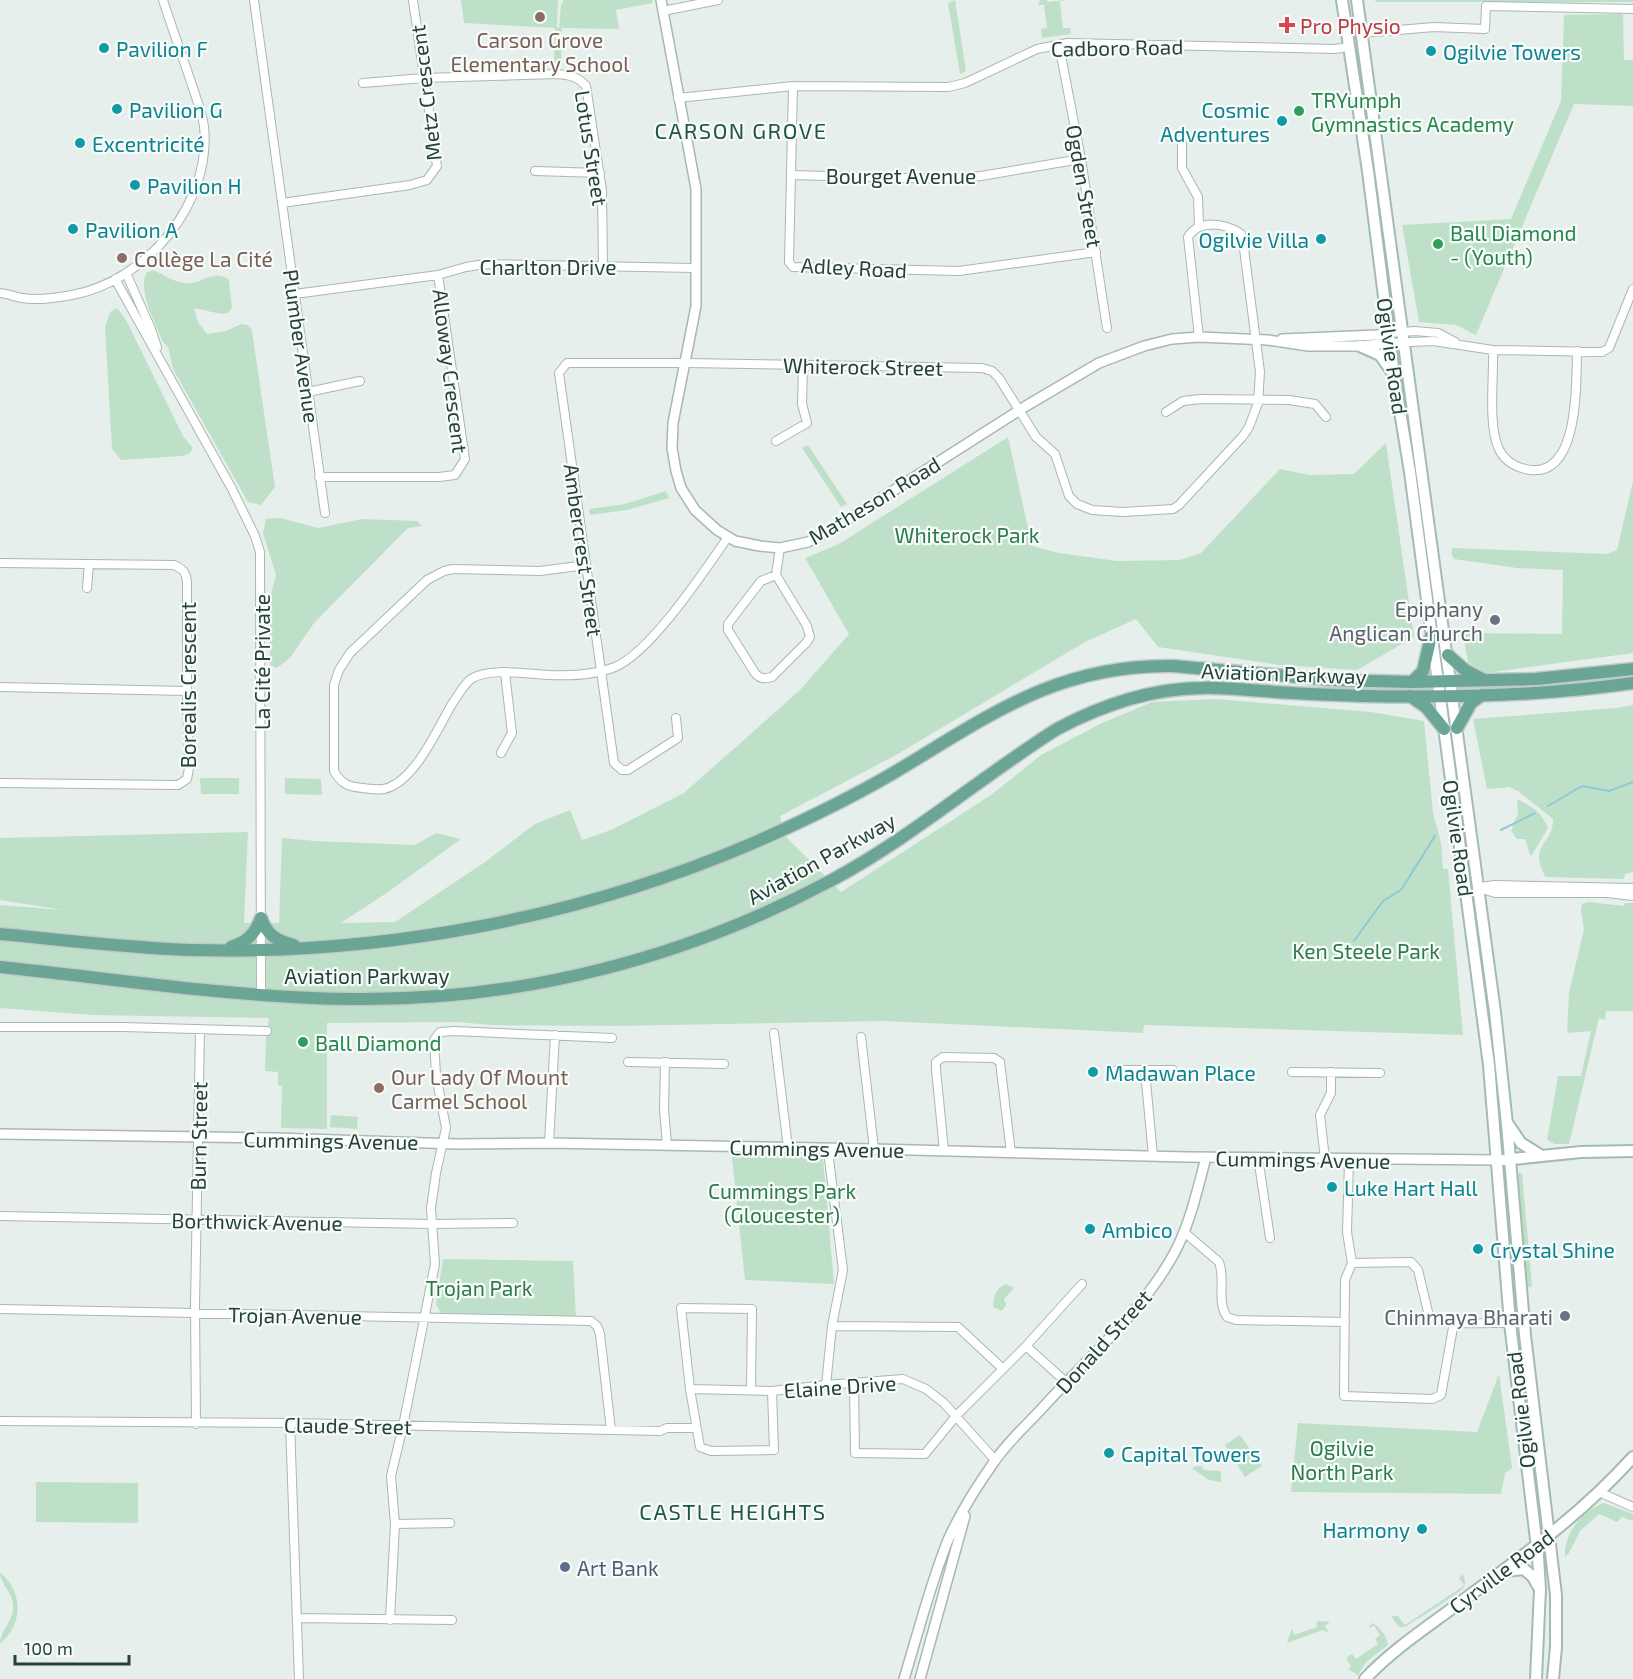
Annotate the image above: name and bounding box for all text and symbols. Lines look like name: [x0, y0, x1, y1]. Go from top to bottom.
marker: Carson Grove Elementary School: [533, 10, 547, 24]
place label: Pro Physio: [1300, 13, 1401, 38]
marker: Pro Physio: [1278, 16, 1296, 34]
street label: Metz Crescent: [404, 24, 446, 162]
place label: Carson Grove Elementary School: [451, 27, 630, 76]
street label: Cadboro Road: [1051, 33, 1183, 61]
place label: Pavilion F: [116, 36, 208, 61]
place label: Ogilvie Towers: [1443, 39, 1581, 64]
marker: Pavilion F: [97, 41, 111, 55]
marker: Ogilvie Towers: [1424, 44, 1438, 58]
place label: TRYumph Gymnastics Academy: [1311, 87, 1514, 136]
street label: Lotus Street: [571, 89, 613, 207]
place label: Pavilion G: [129, 97, 223, 122]
place label: Cosmic Adventures: [1160, 97, 1270, 146]
marker: Pavilion G: [110, 102, 124, 116]
marker: TRYumph Gymnastics Academy: [1292, 104, 1306, 118]
marker: Cosmic Adventures: [1275, 114, 1289, 128]
district label: CARSON GROVE: [655, 117, 827, 143]
street label: Ogden Street: [1062, 123, 1108, 249]
place label: Excentricité: [92, 131, 205, 156]
marker: Excentricité: [73, 136, 87, 150]
street label: Bourget Avenue: [826, 163, 976, 188]
place label: Pavilion H: [147, 173, 241, 198]
marker: Pavilion H: [128, 178, 142, 192]
place label: Pavilion A: [85, 217, 178, 242]
place label: Ball Diamond - (Youth): [1450, 220, 1576, 269]
marker: Pavilion A: [66, 222, 80, 236]
place label: Ogilvie Villa: [1198, 227, 1309, 252]
marker: Ogilvie Villa: [1314, 232, 1328, 246]
marker: Ball Diamond - (Youth): [1431, 237, 1445, 251]
place label: Collège La Cité: [134, 246, 273, 271]
marker: Collège La Cité: [115, 251, 129, 265]
street label: Adley Road: [800, 252, 908, 282]
street label: Charlton Drive: [480, 254, 616, 279]
street label: Plumber Avenue: [279, 268, 325, 424]
street label: Alloway Crescent: [429, 288, 473, 454]
street label: Ogilvie Road: [1372, 296, 1414, 416]
street label: Whiterock Street: [783, 352, 943, 380]
street label: Matheson Road: [804, 451, 944, 549]
street label: Ambercrest Street: [559, 462, 609, 638]
park label: Whiterock Park: [894, 522, 1040, 547]
street label: La Cité Private: [249, 594, 274, 730]
place label: Epiphany Anglican Church: [1329, 596, 1483, 645]
street label: Borealis Crescent: [175, 602, 200, 768]
marker: Epiphany Anglican Church: [1488, 613, 1502, 627]
street label: Aviation Parkway: [1201, 658, 1367, 688]
street label: Ogilvie Road: [1438, 778, 1480, 898]
street label: Aviation Parkway: [743, 807, 899, 909]
park label: Ken Steele Park: [1292, 938, 1440, 963]
street label: Aviation Parkway: [284, 963, 450, 988]
place label: Ball Diamond: [315, 1030, 441, 1055]
marker: Ball Diamond: [296, 1035, 310, 1049]
place label: Madawan Place: [1105, 1060, 1256, 1085]
place label: Our Lady Of Mount Carmel School: [391, 1064, 568, 1113]
marker: Madawan Place: [1086, 1065, 1100, 1079]
street label: Burn Street: [185, 1081, 211, 1191]
marker: Our Lady Of Mount Carmel School: [372, 1081, 386, 1095]
street label: Cummings Avenue: [243, 1126, 419, 1154]
street label: Cummings Avenue: [729, 1134, 905, 1162]
street label: Cummings Avenue: [1215, 1145, 1391, 1173]
place label: Luke Hart Hall: [1344, 1175, 1479, 1200]
park label: Cummings Park (Gloucester): [708, 1178, 856, 1227]
marker: Luke Hart Hall: [1325, 1180, 1339, 1194]
street label: Borthwick Avenue: [171, 1207, 343, 1235]
place label: Ambico: [1102, 1217, 1173, 1242]
marker: Ambico: [1083, 1222, 1097, 1236]
place label: Crystal Shine: [1490, 1237, 1615, 1262]
marker: Crystal Shine: [1471, 1242, 1485, 1256]
park label: Trojan Park: [426, 1275, 533, 1301]
street label: Donald Street: [1050, 1284, 1156, 1398]
street label: Trojan Avenue: [228, 1301, 362, 1330]
place label: Chinmaya Bharati: [1384, 1304, 1553, 1329]
marker: Chinmaya Bharati: [1558, 1309, 1572, 1323]
street label: Ogilvie Road: [1500, 1350, 1540, 1470]
street label: Elaine Drive: [783, 1370, 897, 1402]
street label: Claude Street: [284, 1411, 412, 1439]
park label: Ogilvie North Park: [1291, 1435, 1394, 1484]
place label: Capital Towers: [1121, 1441, 1261, 1466]
marker: Capital Towers: [1102, 1446, 1116, 1460]
district label: CASTLE HEIGHTS: [639, 1498, 827, 1524]
place label: Harmony: [1322, 1517, 1410, 1542]
marker: Harmony: [1415, 1522, 1429, 1536]
street label: Cyrville Road: [1444, 1524, 1558, 1618]
place label: Art Bank: [577, 1555, 659, 1580]
marker: Art Bank: [558, 1560, 572, 1574]
scale bar: [15, 1628, 129, 1666]
text: 100 m: [24, 1637, 73, 1659]

